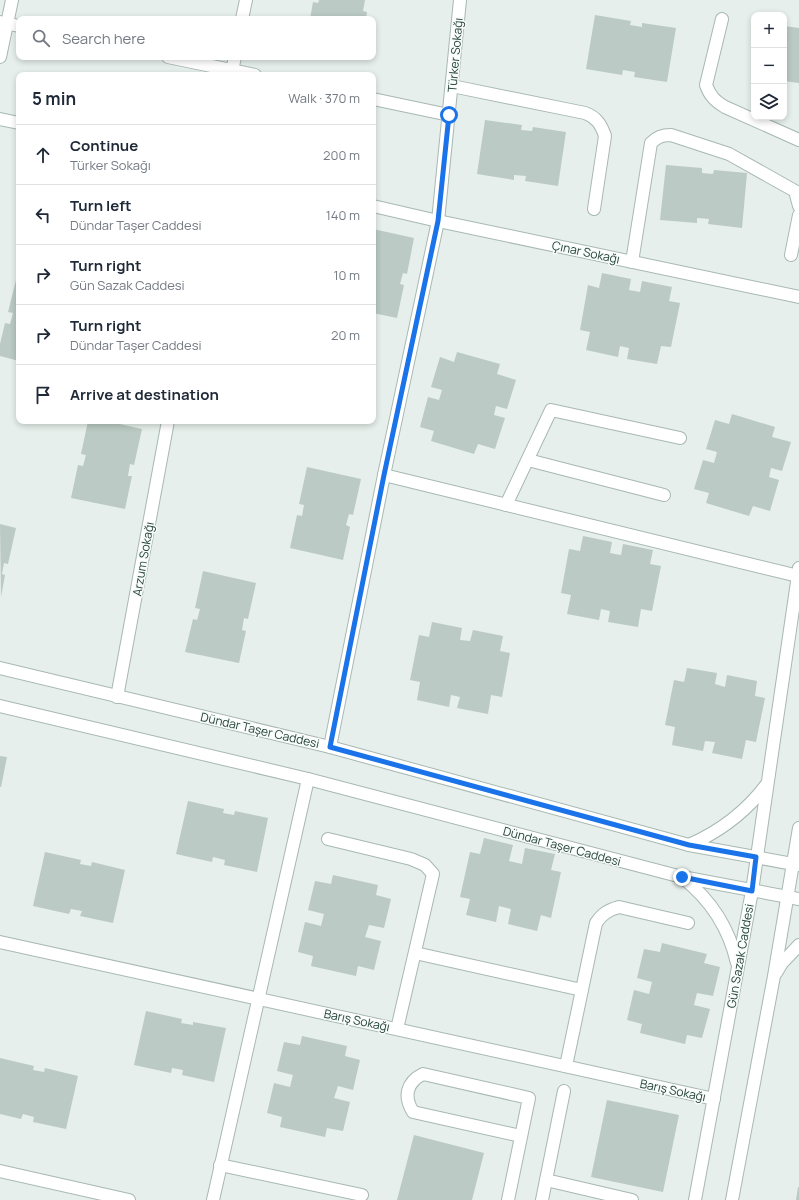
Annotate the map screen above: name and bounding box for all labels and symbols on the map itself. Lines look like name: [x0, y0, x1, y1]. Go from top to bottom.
street label: Türker Sokağı: [443, 17, 467, 93]
route start: [440, 106, 458, 124]
street label: Çınar Sokağı: [551, 237, 621, 267]
street label: Arzum Sokağı: [128, 521, 158, 597]
street label: Dündar Taşer Caddesi: [199, 708, 321, 752]
street label: Dündar Taşer Caddesi: [501, 822, 623, 870]
route end: [673, 868, 691, 886]
street label: Gün Sazak Caddesi: [722, 902, 758, 1010]
street label: Barış Sokağı: [323, 1005, 391, 1035]
street label: Barış Sokağı: [639, 1075, 707, 1105]

